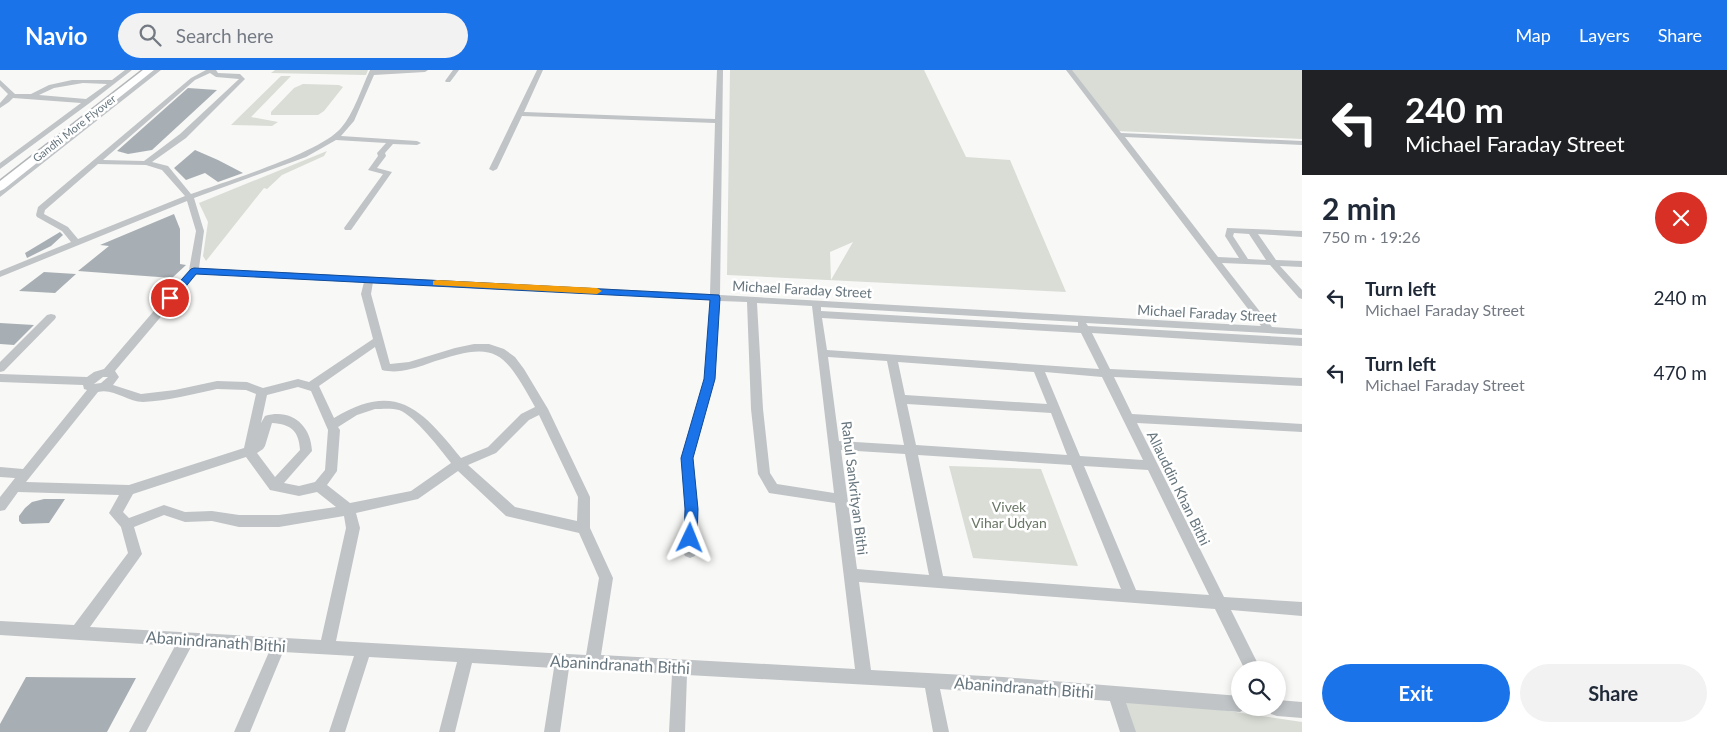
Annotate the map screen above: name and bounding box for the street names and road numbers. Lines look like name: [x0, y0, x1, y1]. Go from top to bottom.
street label: Gandhi More Flyover: [30, 92, 118, 164]
street label: Michael Faraday Street: [732, 277, 872, 301]
street label: Michael Faraday Street: [1137, 301, 1277, 325]
street label: Rahul Sankrityan Bithi: [838, 420, 872, 556]
street label: Allauddin Khan Bithi: [1144, 428, 1214, 548]
street label: Abanindranath Bithi: [145, 627, 287, 655]
street label: Abanindranath Bithi: [550, 651, 690, 677]
street label: Abanindranath Bithi: [953, 673, 1095, 701]

